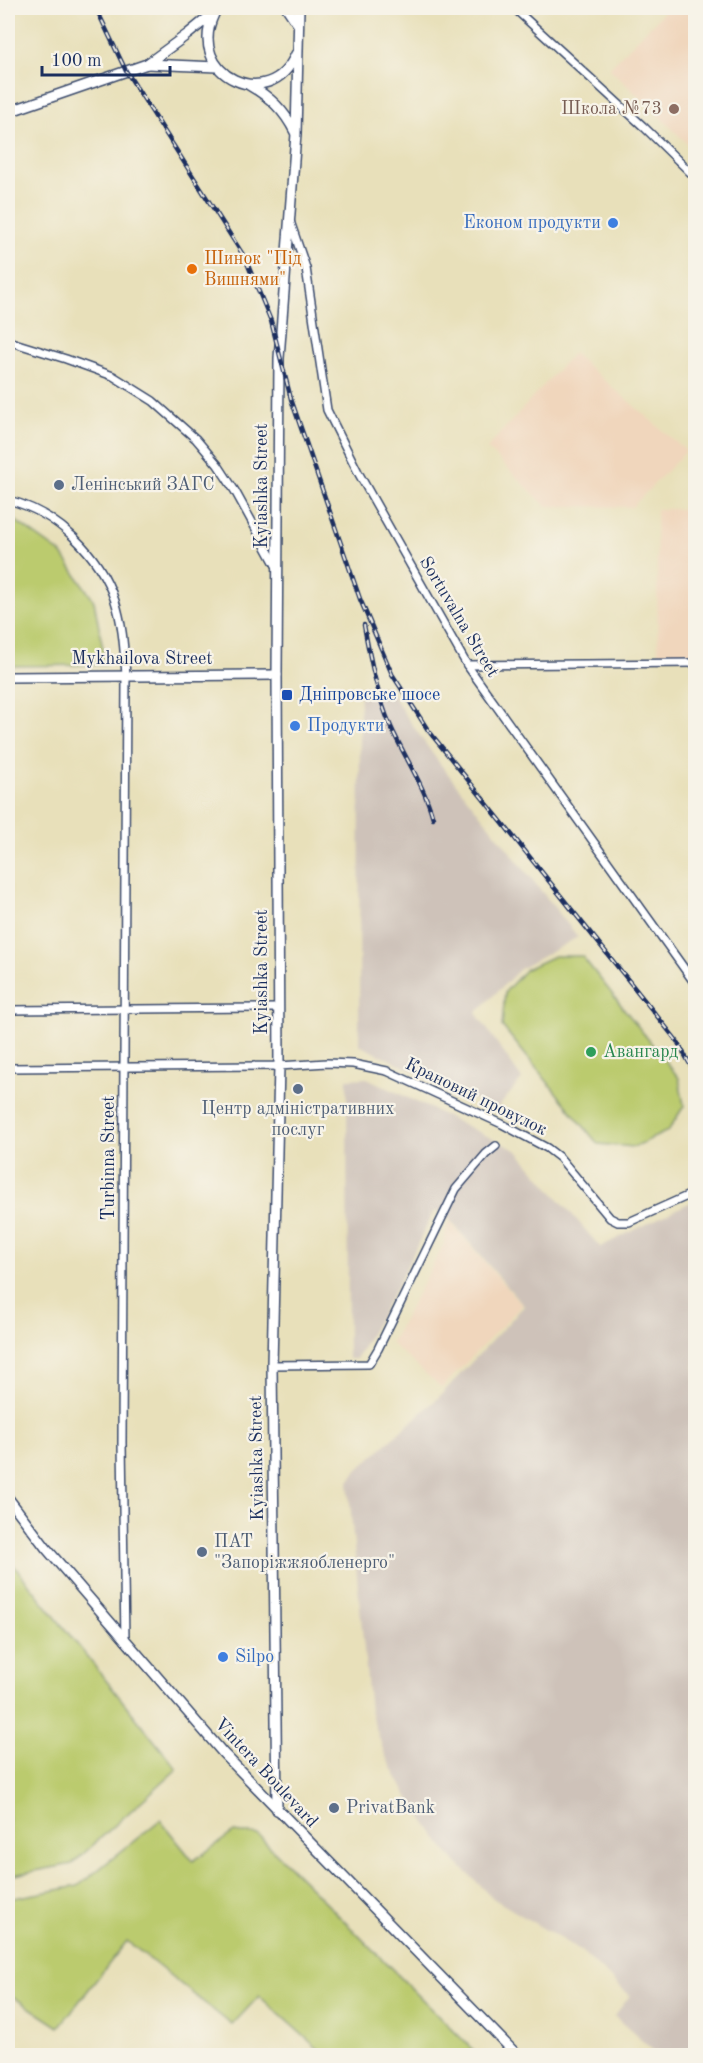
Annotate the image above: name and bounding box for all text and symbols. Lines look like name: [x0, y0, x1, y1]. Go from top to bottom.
scale bar: [42, 39, 170, 77]
text: 100 m: [51, 52, 102, 70]
place label: Школа №73: [561, 100, 662, 118]
marker: Школа №73: [667, 102, 681, 116]
place label: Економ продукти: [463, 214, 601, 232]
marker: Економ продукти: [606, 216, 620, 230]
place label: Шинок "Під Вишнями": [204, 250, 302, 289]
marker: Шинок "Під Вишнями": [185, 262, 199, 276]
street label: Kyiashka Street: [253, 423, 271, 549]
place label: Ленінський ЗАГС: [71, 476, 215, 494]
marker: Ленінський ЗАГС: [52, 478, 66, 492]
street label: Sortuvalna Street: [416, 553, 502, 681]
street label: Mykhailova Street: [71, 650, 213, 668]
place label: Дніпровське шосе: [299, 686, 440, 704]
marker: Дніпровське шосе: [280, 688, 294, 702]
place label: Продукти: [307, 717, 385, 735]
marker: Продукти: [288, 719, 302, 733]
street label: Kyiashka Street: [253, 909, 271, 1035]
place label: Авангард: [603, 1043, 678, 1061]
marker: Авангард: [584, 1045, 598, 1059]
street label: Крановий провулок: [402, 1055, 550, 1139]
marker: Центр адміністративних послуг: [291, 1082, 305, 1096]
street label: Turbinna Street: [100, 1096, 118, 1221]
place label: Центр адміністративних послуг: [201, 1100, 395, 1139]
street label: Kyiashka Street: [247, 1395, 267, 1521]
place label: ПАТ "Запоріжжяобленерго": [214, 1533, 395, 1572]
marker: ПАТ "Запоріжжяобленерго": [195, 1545, 209, 1559]
place label: Silpo: [235, 1648, 274, 1666]
marker: Silpo: [216, 1650, 230, 1664]
street label: Vintera Boulevard: [211, 1715, 321, 1831]
place label: PrivatBank: [346, 1799, 435, 1817]
marker: PrivatBank: [327, 1801, 341, 1815]

